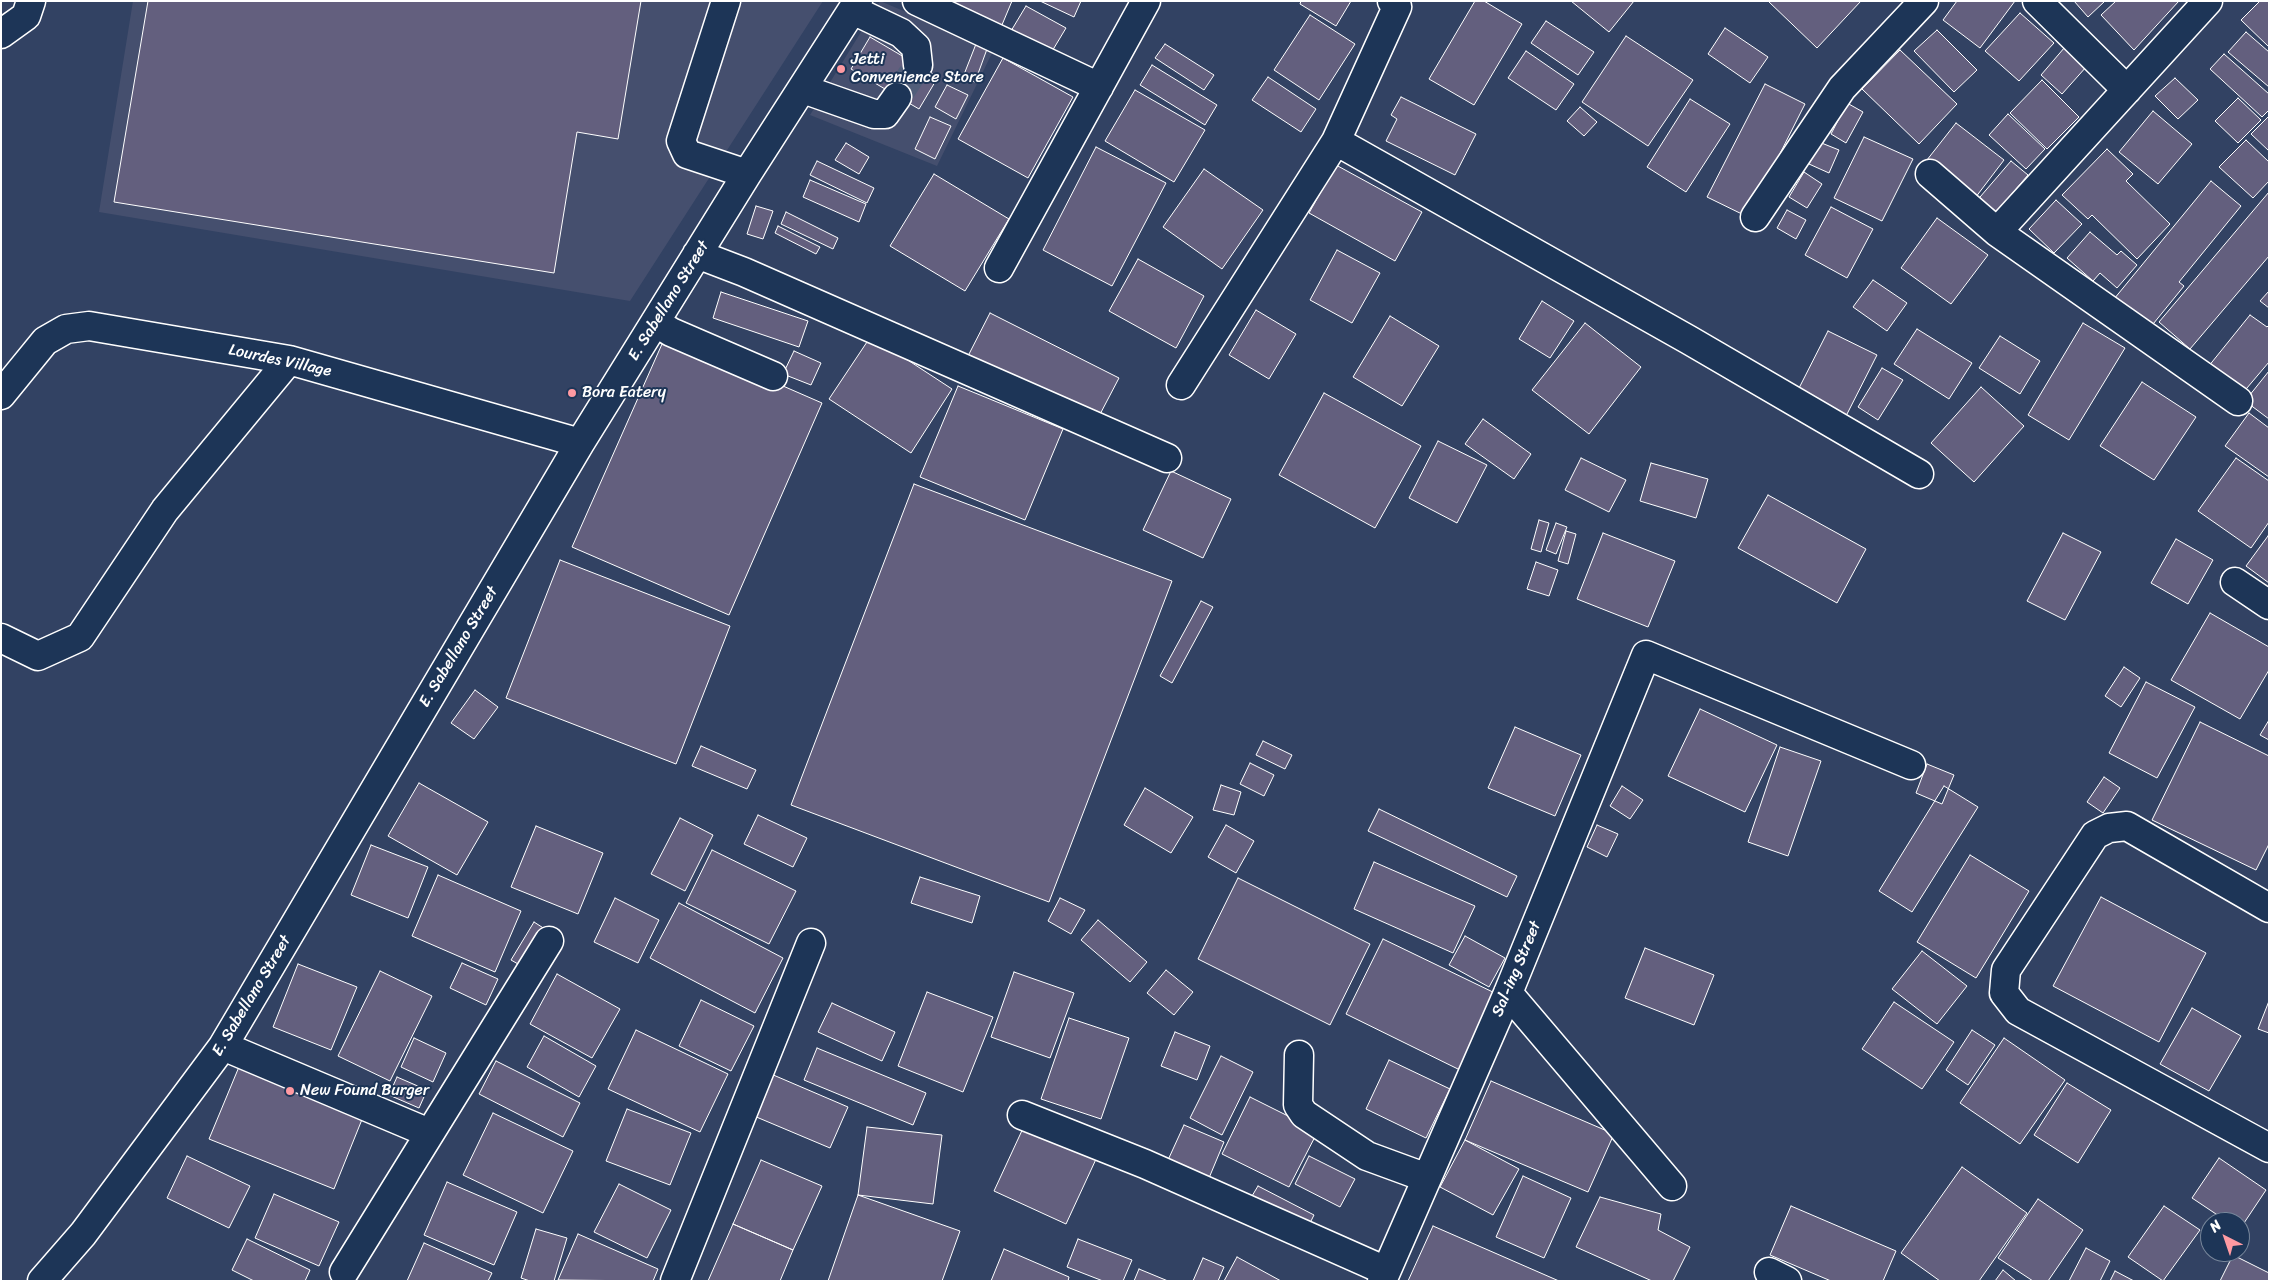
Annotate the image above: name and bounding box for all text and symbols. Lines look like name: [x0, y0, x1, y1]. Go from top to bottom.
place label: Jetti Convenience Store: [851, 50, 984, 88]
marker: Jetti Convenience Store: [835, 63, 847, 75]
street label: E. Sabellano Street: [624, 238, 714, 364]
street label: Lourdes Village: [227, 341, 333, 381]
place label: Bora Eatery: [582, 383, 666, 403]
marker: Bora Eatery: [566, 387, 578, 399]
street label: E. Sabellano Street: [415, 583, 503, 711]
street label: Sal-ing Street: [1488, 918, 1546, 1020]
street label: E. Sabellano Street: [208, 932, 296, 1060]
place label: New Found Burger: [300, 1081, 429, 1101]
marker: New Found Burger: [284, 1085, 296, 1097]
north arrow: [2200, 1212, 2250, 1262]
text: N: [2204, 1213, 2227, 1239]

